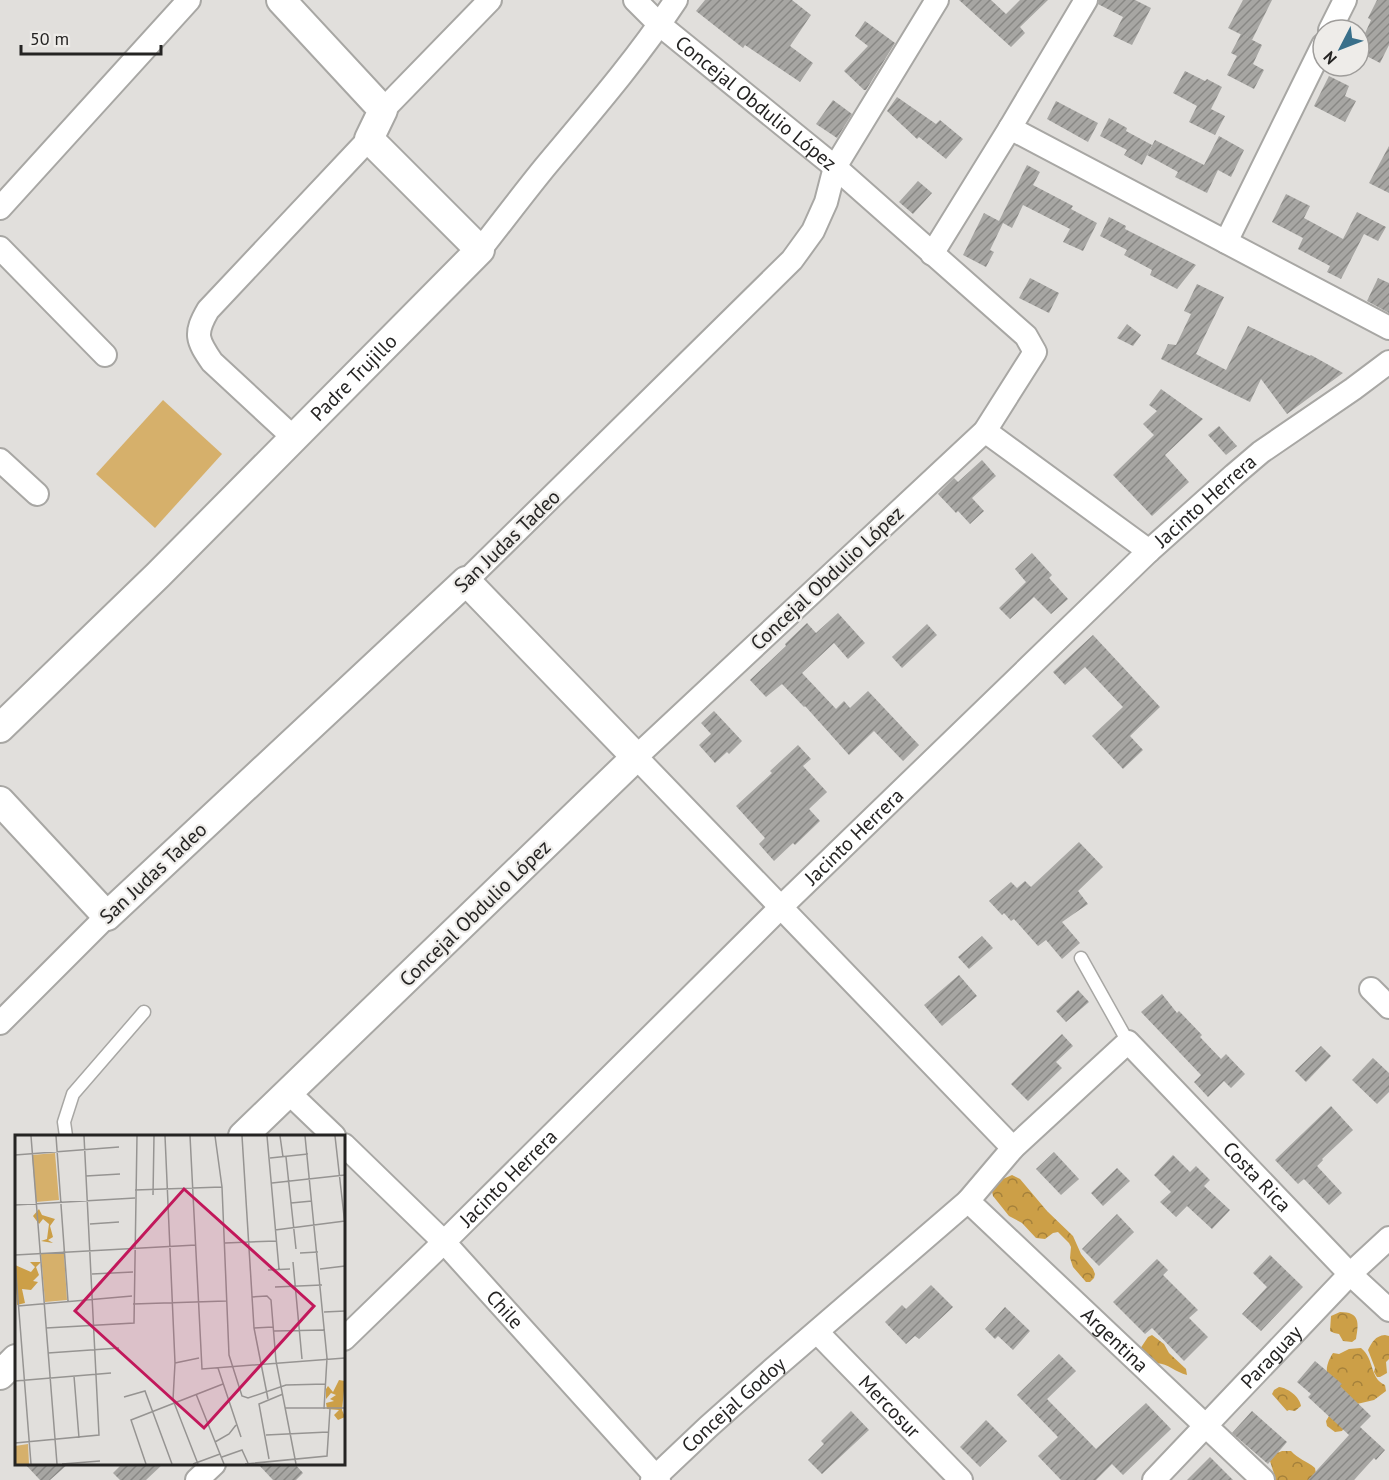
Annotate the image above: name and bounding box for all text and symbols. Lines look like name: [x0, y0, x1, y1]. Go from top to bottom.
scale bar: [21, 18, 160, 56]
north arrow: [1311, 18, 1371, 78]
text: 50 m: [30, 27, 69, 50]
street label: Concejal Obdulio López: [670, 30, 842, 176]
text: N: [1319, 47, 1341, 69]
street label: Padre Trujillo: [305, 328, 403, 427]
street label: Jacinto Herrera: [1148, 449, 1262, 554]
street label: San Judas Tadeo: [448, 484, 566, 598]
street label: Concejal Obdulio López: [745, 500, 909, 656]
street label: Jacinto Herrera: [798, 783, 909, 891]
street label: San Judas Tadeo: [94, 817, 212, 929]
street label: Concejal Obdulio López: [394, 834, 556, 992]
street label: Jacinto Herrera: [453, 1124, 563, 1233]
inset map: [15, 1135, 345, 1465]
street label: Costa Rica: [1217, 1136, 1297, 1218]
street label: Chile: [480, 1284, 529, 1334]
street label: Argentina: [1076, 1302, 1154, 1378]
street label: Paraguay: [1235, 1319, 1308, 1394]
street label: Concejal Godoy: [676, 1351, 791, 1458]
street label: Mercosur: [853, 1369, 926, 1444]

